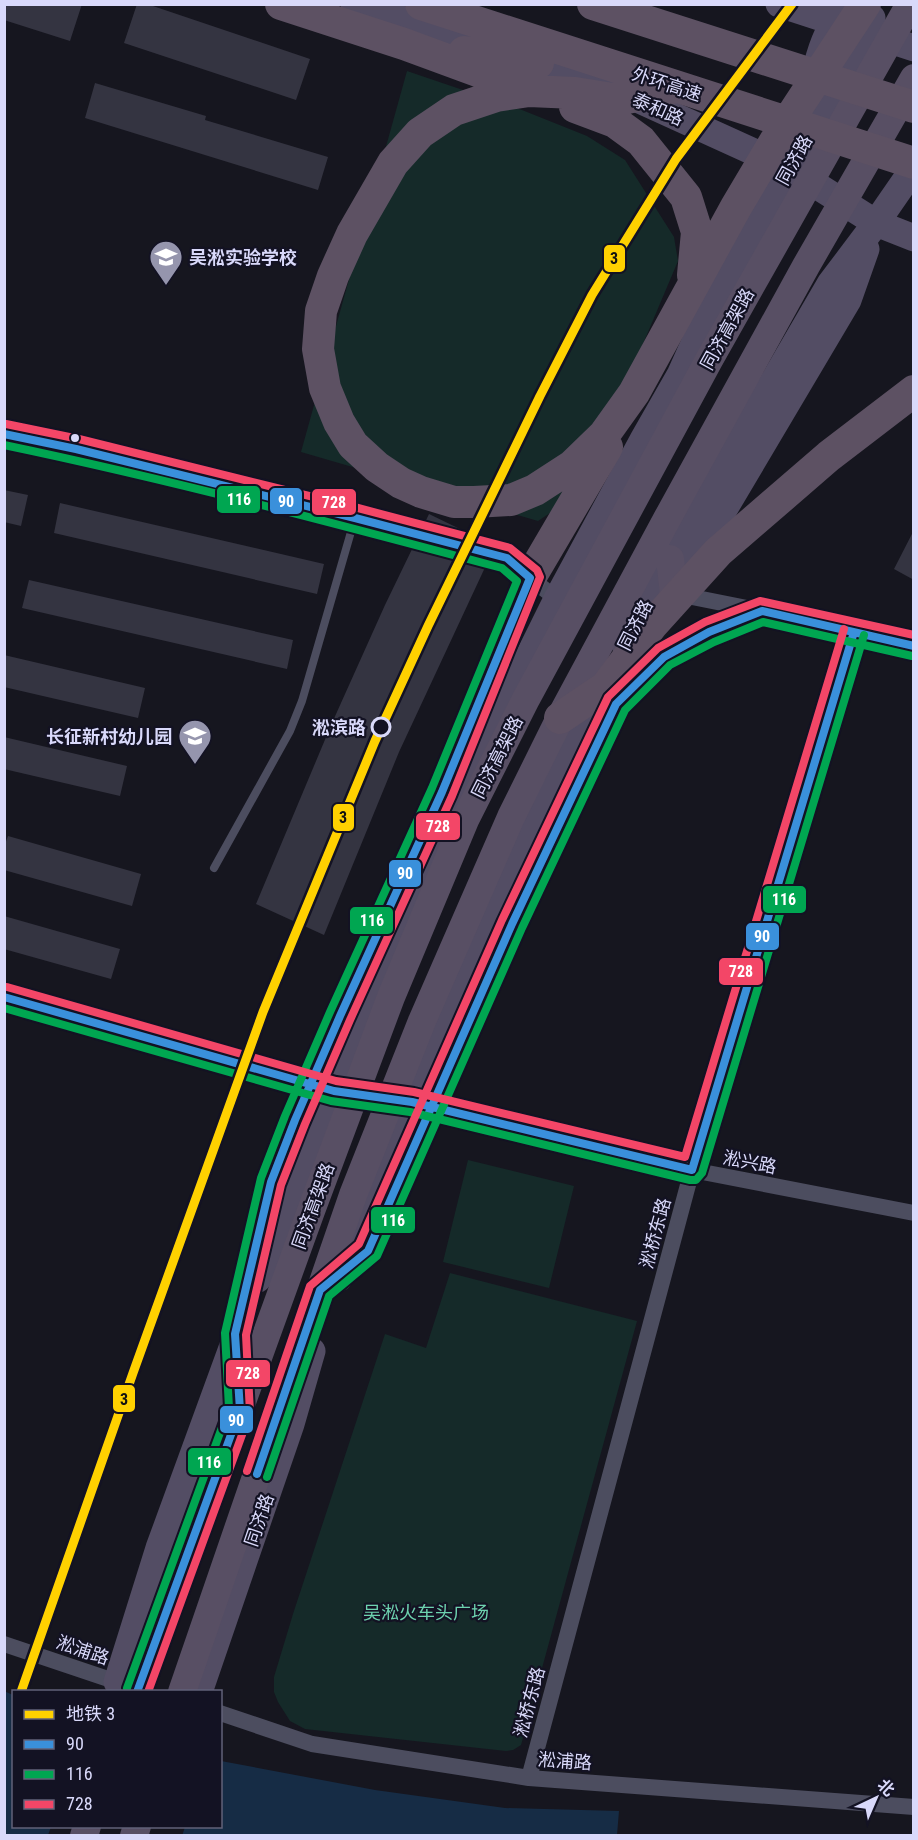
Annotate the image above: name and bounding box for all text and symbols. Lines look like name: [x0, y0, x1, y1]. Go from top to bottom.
street label: 外环高速: [630, 63, 704, 105]
street label: 泰和路: [629, 88, 687, 130]
street label: 同济路: [772, 131, 816, 189]
school or university icon: 吴淞实验学校: [148, 239, 184, 286]
line badge: 3: [603, 244, 626, 273]
place label: 吴淞实验学校: [189, 247, 297, 268]
text: 3: [610, 249, 618, 268]
street label: 同济高架路: [696, 285, 758, 373]
unlabelled marker: [69, 432, 81, 444]
line badge: 116: [216, 485, 261, 514]
line badge: 90: [269, 487, 303, 515]
line badge: 728: [311, 488, 357, 516]
text: 116: [227, 490, 251, 509]
text: 90: [278, 492, 294, 511]
text: 728: [322, 493, 346, 512]
street label: 同济路: [613, 596, 657, 654]
street label: 同济高架路: [467, 712, 527, 802]
place label: 淞滨路: [312, 717, 366, 738]
marker: 淞滨路: [371, 717, 391, 737]
school or university icon: 长征新村幼儿园: [177, 718, 213, 765]
place label: 长征新村幼儿园: [46, 726, 172, 747]
line badge: 3: [332, 803, 355, 832]
text: 3: [339, 808, 347, 827]
line badge: 728: [415, 812, 461, 841]
text: 728: [426, 817, 450, 836]
line badge: 90: [388, 859, 422, 888]
text: 90: [397, 864, 413, 883]
line badge: 116: [762, 885, 807, 914]
text: 116: [772, 890, 796, 909]
line badge: 116: [349, 906, 394, 935]
text: 116: [360, 911, 384, 930]
line badge: 90: [745, 922, 780, 951]
text: 90: [754, 927, 770, 946]
line badge: 728: [718, 957, 764, 986]
text: 728: [729, 962, 753, 981]
street label: 淞兴路: [721, 1147, 779, 1177]
street label: 同济高架路: [288, 1160, 338, 1252]
street label: 淞桥东路: [636, 1196, 674, 1270]
line badge: 116: [370, 1206, 416, 1234]
text: 116: [381, 1211, 405, 1230]
line badge: 728: [225, 1359, 271, 1388]
text: 728: [236, 1364, 260, 1383]
line badge: 3: [112, 1384, 136, 1413]
text: 3: [120, 1390, 128, 1409]
line badge: 90: [219, 1405, 254, 1434]
text: 90: [228, 1411, 244, 1430]
line badge: 116: [187, 1447, 232, 1476]
text: 116: [197, 1453, 221, 1472]
street label: 同济路: [240, 1491, 278, 1549]
park label: 吴淞火车头广场: [363, 1602, 489, 1623]
street label: 淞浦路: [54, 1631, 112, 1669]
street label: 淞桥东路: [510, 1665, 548, 1739]
legend: [12, 1690, 222, 1828]
text: 地铁 3: [66, 1703, 115, 1724]
text: 90: [66, 1733, 84, 1754]
street label: 淞浦路: [537, 1749, 593, 1773]
text: 116: [66, 1763, 93, 1784]
north arrow: [846, 1768, 906, 1828]
text: 北: [874, 1775, 898, 1800]
text: 728: [66, 1793, 93, 1814]

